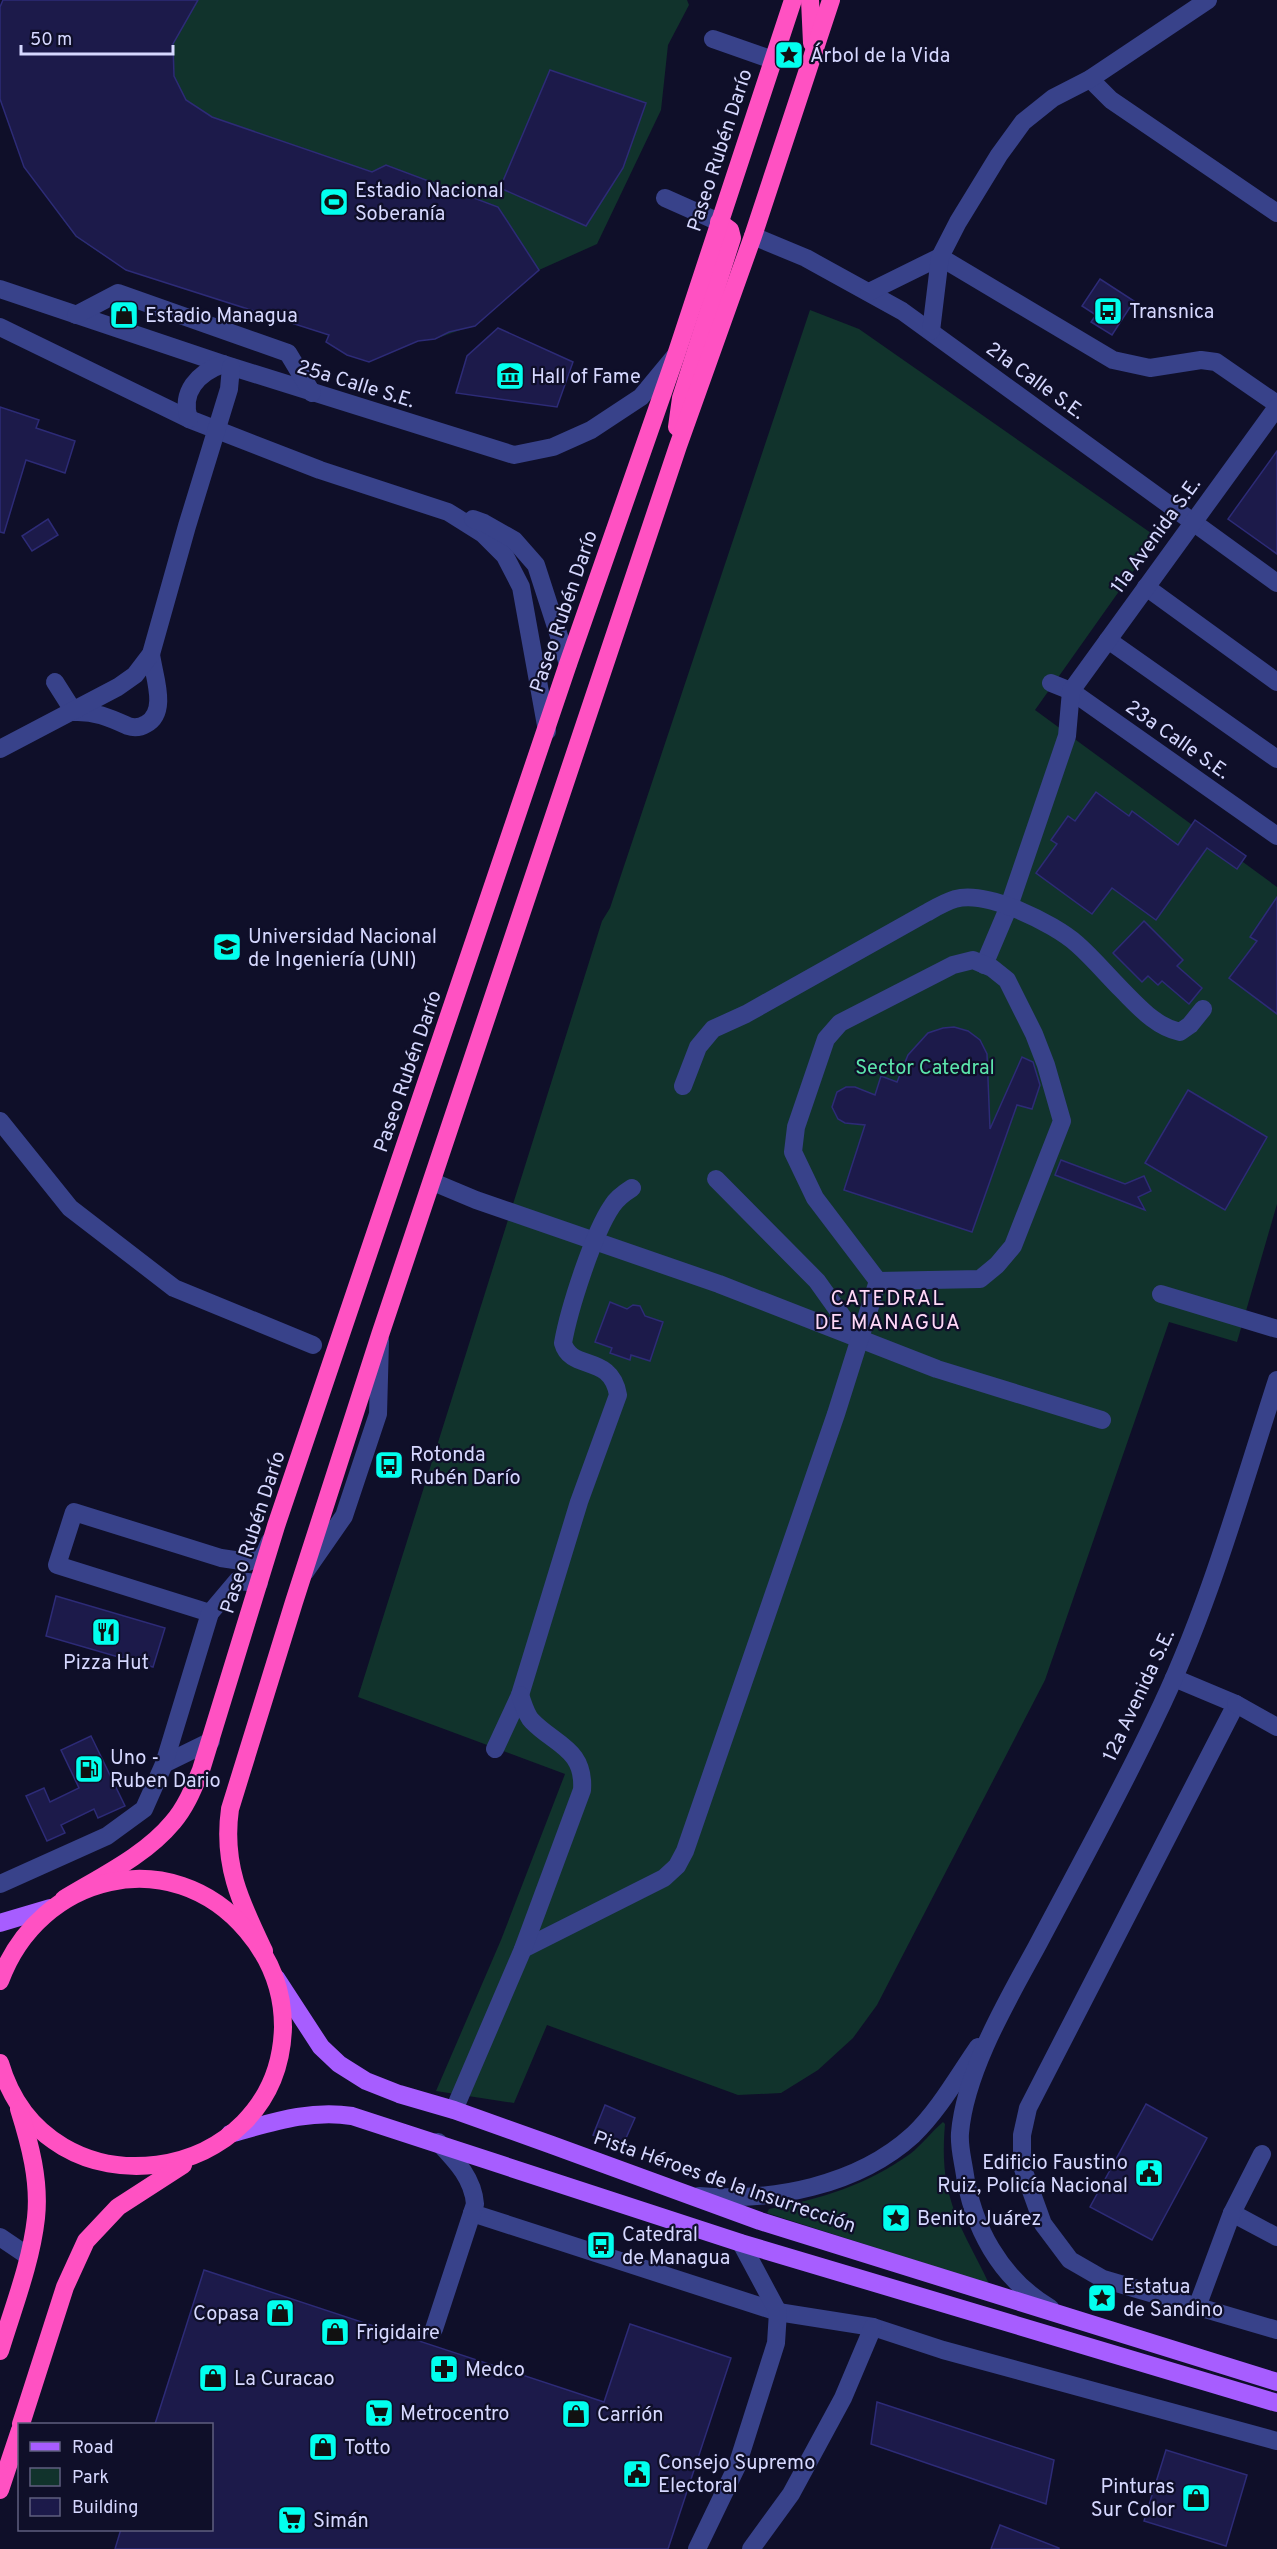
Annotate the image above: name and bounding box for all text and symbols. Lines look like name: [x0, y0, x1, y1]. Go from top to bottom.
scale bar: [21, 18, 172, 56]
text: 50 m: [30, 29, 72, 52]
place icon: Árbol de la Vida: [773, 39, 805, 71]
place label: Árbol de la Vida: [810, 42, 950, 70]
street label: Paseo Rubén Darío: [682, 66, 759, 235]
place label: Estadio Nacional Soberanía: [355, 179, 504, 228]
sports icon: Estadio Nacional Soberanía: [318, 186, 350, 218]
bus stop icon: Transnica: [1092, 295, 1124, 327]
shop icon: Estadio Managua: [108, 299, 140, 331]
place label: Transnica: [1129, 300, 1214, 326]
place label: Estadio Managua: [145, 304, 298, 330]
street label: 21a Calle S.E.: [980, 337, 1090, 426]
street label: 25a Calle S.E.: [293, 355, 417, 415]
museum icon: Hall of Fame: [494, 360, 526, 392]
place label: Hall of Fame: [531, 365, 641, 391]
street label: 11a Avenida S.E.: [1106, 473, 1208, 600]
street label: Paseo Rubén Darío: [525, 527, 605, 696]
street label: 23a Calle S.E.: [1120, 695, 1234, 786]
place label: Universidad Nacional de Ingeniería (UNI): [248, 925, 437, 974]
school or university icon: Universidad Nacional de Ingeniería (UNI): [211, 931, 243, 963]
street label: Paseo Rubén Darío: [369, 987, 449, 1156]
park label: Sector Catedral: [855, 1056, 995, 1082]
district label: CATEDRAL DE MANAGUA: [814, 1286, 962, 1337]
place label: Rotonda Rubén Darío: [410, 1443, 521, 1492]
street label: Paseo Rubén Darío: [215, 1448, 292, 1617]
bus stop icon: Rotonda Rubén Darío: [373, 1449, 405, 1481]
restaurant icon: Pizza Hut: [90, 1616, 122, 1648]
street label: 12a Avenida S.E.: [1098, 1625, 1182, 1766]
place label: Pizza Hut: [63, 1651, 149, 1677]
place label: Uno - Ruben Dario: [110, 1746, 221, 1795]
fuel station icon: Uno - Ruben Dario: [73, 1753, 105, 1785]
street label: Pista Héroes de la Insurrección: [590, 2126, 859, 2240]
place label: Edificio Faustino Ruiz, Policía Nacional: [937, 2151, 1128, 2200]
public building icon: Edificio Faustino Ruiz, Policía Nacional: [1133, 2157, 1165, 2189]
place icon: Benito Juárez: [880, 2202, 912, 2234]
place label: Benito Juárez: [917, 2207, 1041, 2233]
place label: Catedral de Managua: [622, 2223, 730, 2272]
bus stop icon: Catedral de Managua: [585, 2229, 617, 2261]
place label: Estatua de Sandino: [1123, 2275, 1223, 2324]
place icon: Estatua de Sandino: [1086, 2282, 1118, 2314]
shop icon: Copasa: [264, 2297, 296, 2329]
place label: Copasa: [193, 2302, 259, 2328]
shop icon: Frigidaire: [319, 2316, 351, 2348]
place label: Frigidaire: [356, 2321, 440, 2347]
pharmacy icon: Medco: [428, 2353, 460, 2385]
place label: Medco: [465, 2358, 525, 2384]
shop icon: La Curacao: [197, 2362, 229, 2394]
place label: La Curacao: [234, 2367, 335, 2393]
supermarket icon: Metrocentro: [363, 2397, 395, 2429]
shop icon: Carrión: [560, 2398, 592, 2430]
place label: Metrocentro: [400, 2402, 509, 2428]
place label: Carrión: [597, 2403, 664, 2429]
legend: [18, 2423, 213, 2531]
shop icon: Totto: [307, 2431, 339, 2463]
place label: Totto: [344, 2436, 391, 2462]
text: Road: [72, 2437, 114, 2460]
place label: Consejo Supremo Electoral: [658, 2451, 815, 2500]
public building icon: Consejo Supremo Electoral: [621, 2458, 653, 2490]
text: Park: [72, 2467, 109, 2490]
place label: Pinturas Sur Color: [1091, 2475, 1175, 2524]
shop icon: Pinturas Sur Color: [1180, 2482, 1212, 2514]
text: Building: [72, 2497, 138, 2520]
supermarket icon: Simán: [276, 2504, 308, 2536]
place label: Simán: [313, 2509, 369, 2535]

